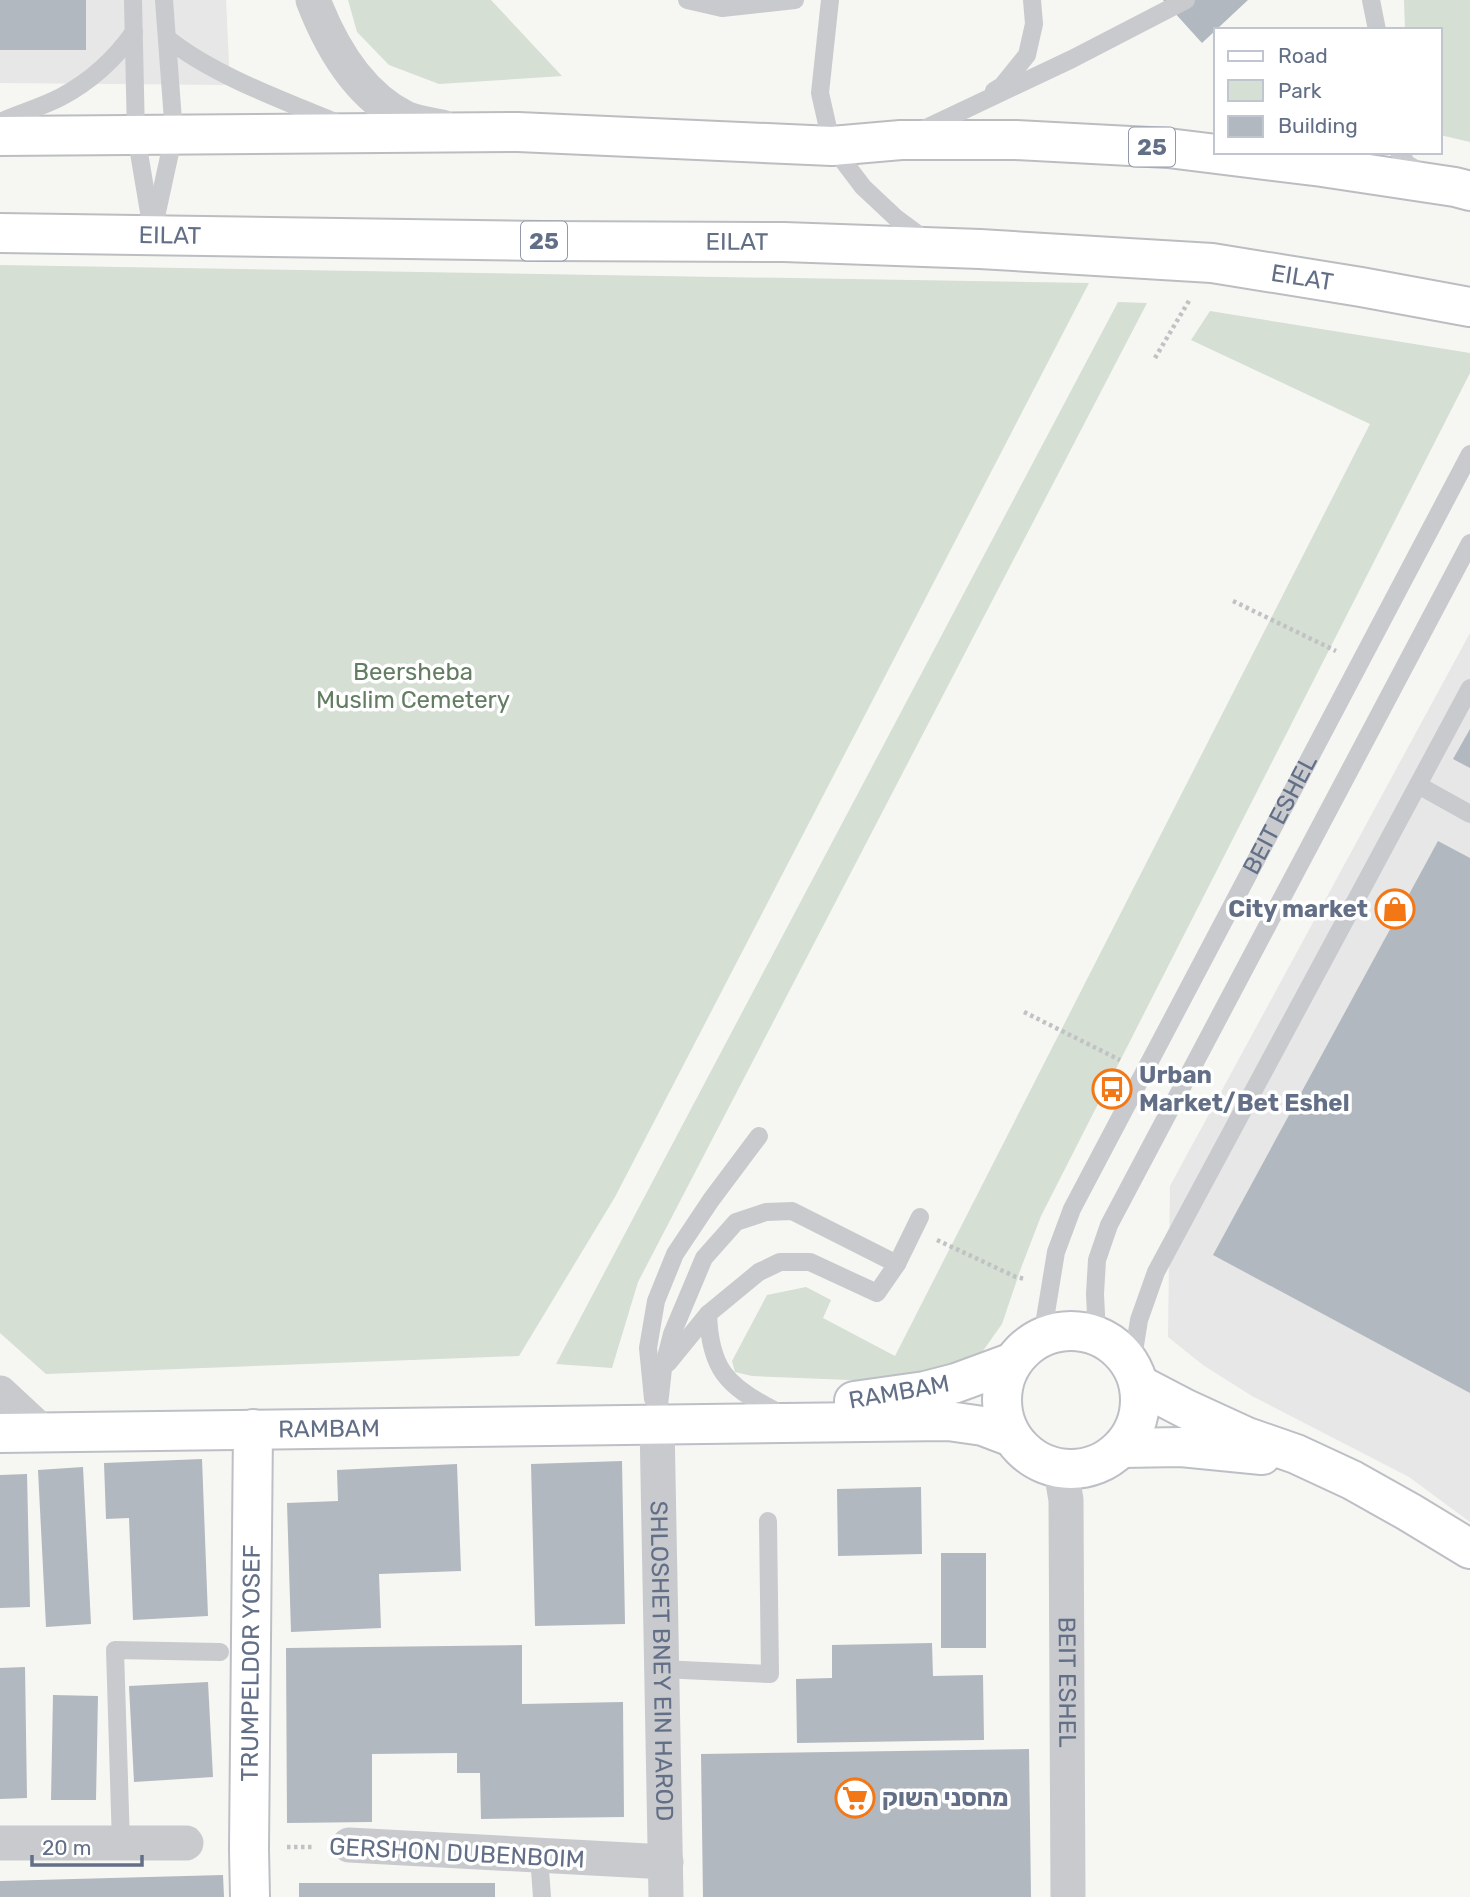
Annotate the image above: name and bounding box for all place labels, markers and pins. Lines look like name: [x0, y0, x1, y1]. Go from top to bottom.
shop icon: City market: [1374, 888, 1416, 930]
place label: City market: [1228, 895, 1368, 923]
place label: Urban Market/Bet Eshel: [1139, 1061, 1350, 1117]
bus stop icon: Urban Market/Bet Eshel: [1091, 1068, 1133, 1110]
supermarket icon: מחסני השוק: [834, 1777, 876, 1819]
place label: מחסני השוק: [882, 1784, 1008, 1812]

